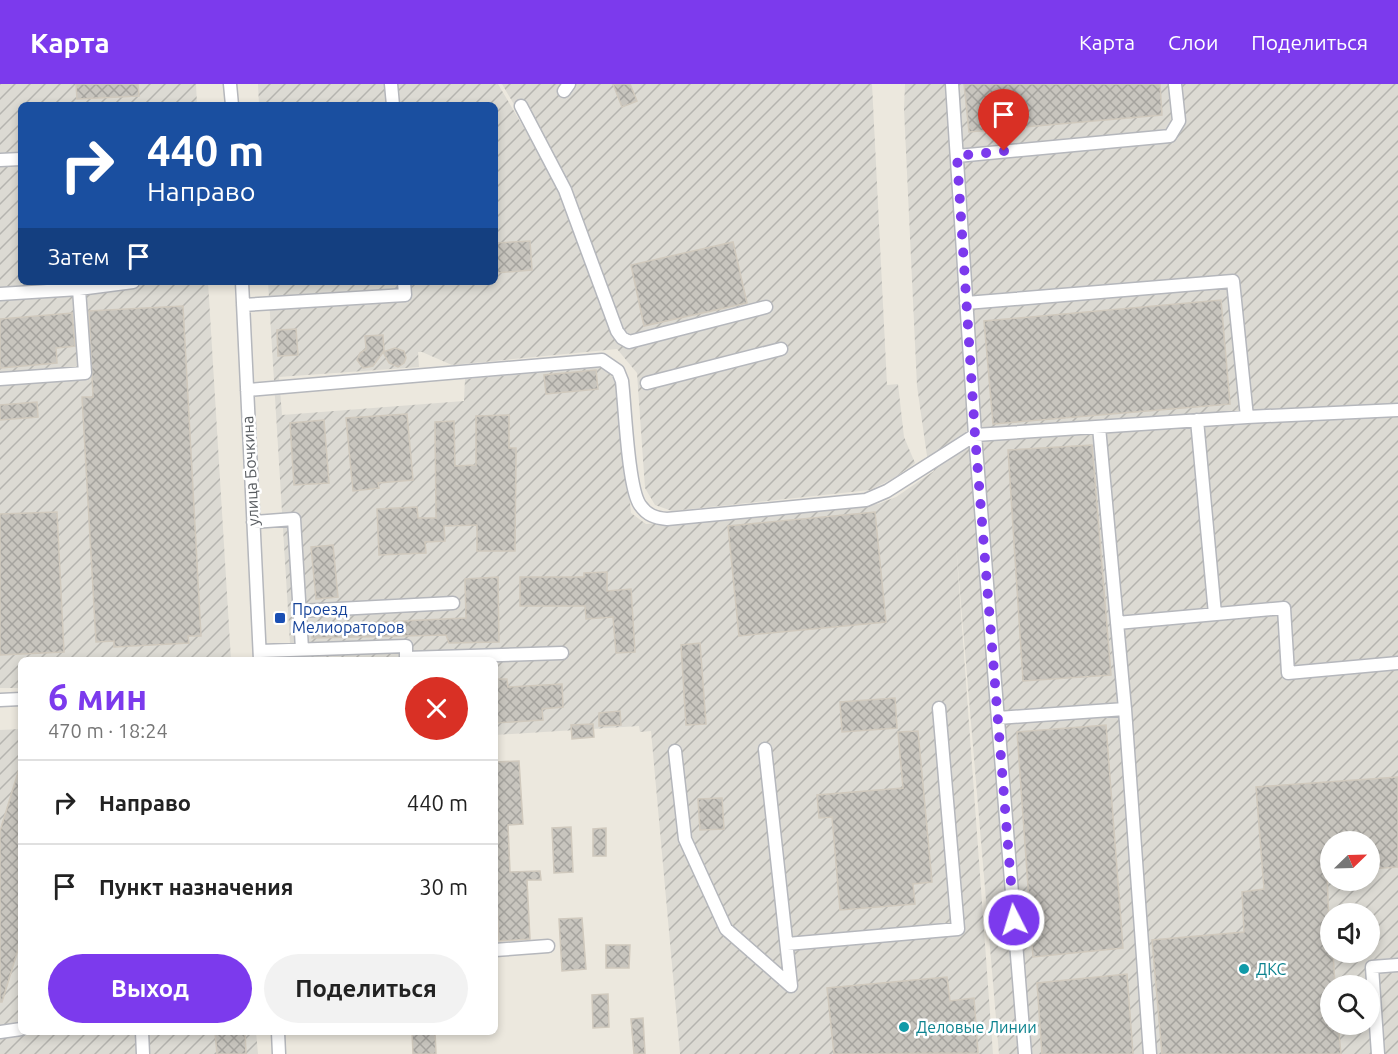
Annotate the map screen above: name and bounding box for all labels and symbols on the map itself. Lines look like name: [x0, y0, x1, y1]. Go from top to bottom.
pin: [978, 89, 1029, 151]
street label: улица Бочкина: [238, 415, 262, 527]
place label: Проезд Мелиораторов: [292, 600, 405, 636]
marker: Проезд Мелиораторов: [273, 611, 287, 625]
north arrow: [1320, 831, 1380, 891]
position arrow: [982, 888, 1046, 952]
place label: ДКС: [1256, 960, 1287, 978]
marker: ДКС: [1237, 962, 1251, 976]
place label: Деловые Линии: [916, 1018, 1037, 1036]
marker: Деловые Линии: [897, 1020, 911, 1034]

